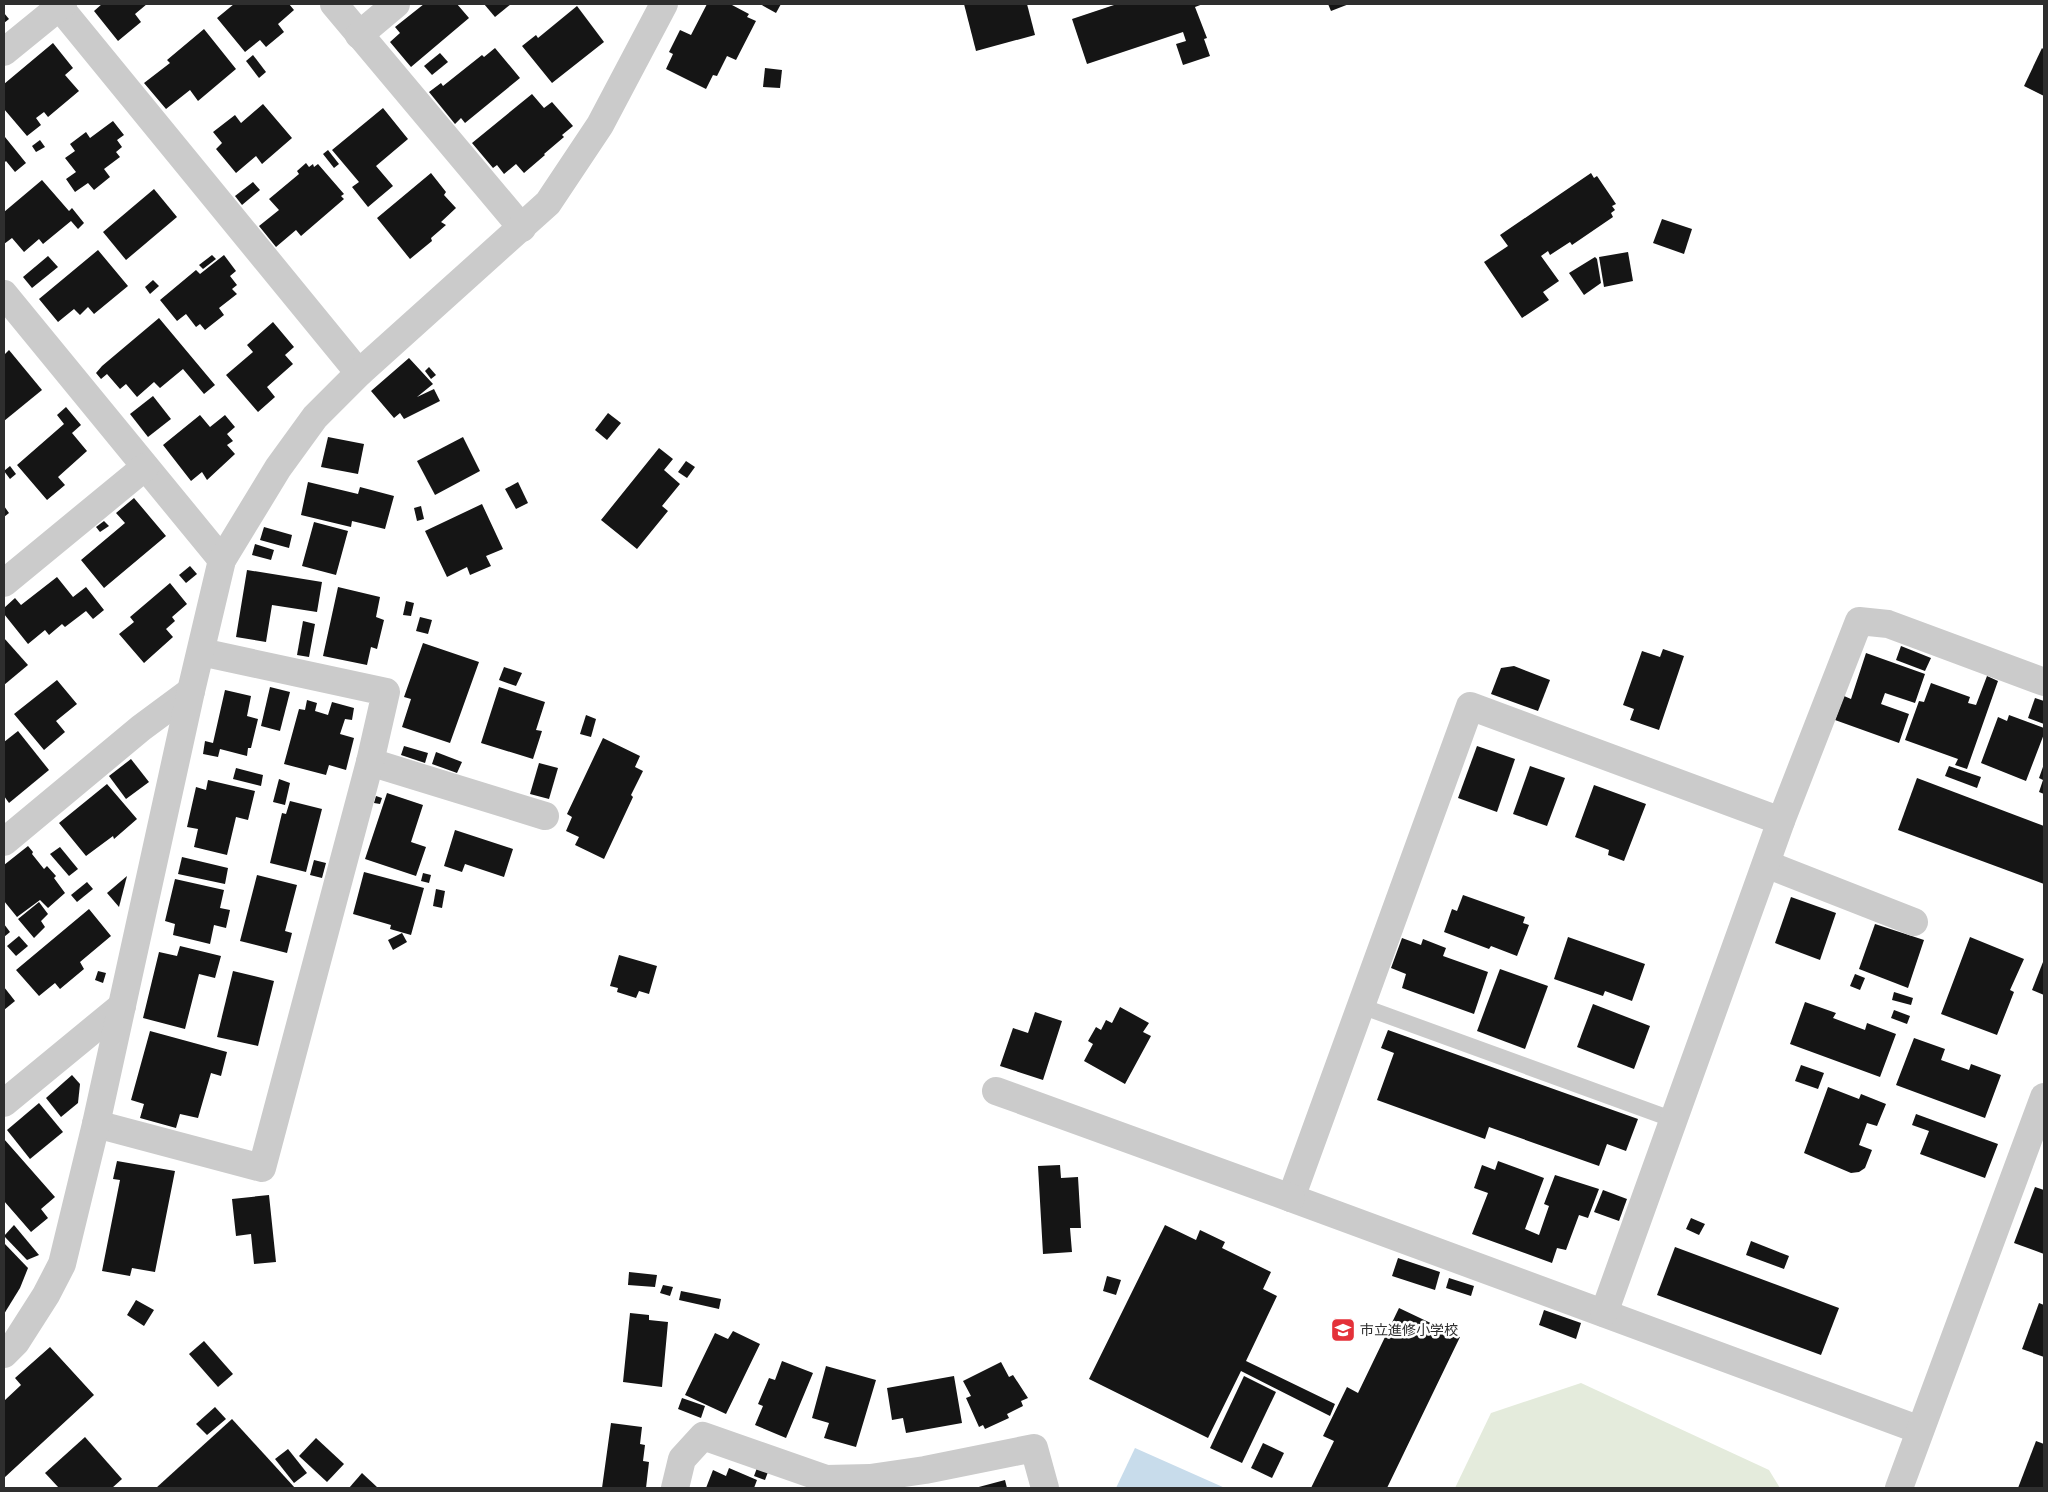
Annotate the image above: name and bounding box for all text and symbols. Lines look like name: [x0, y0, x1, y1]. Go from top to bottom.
school or university icon: 市立進修小学校: [1330, 1317, 1356, 1343]
place label: 市立進修小学校: [1360, 1322, 1458, 1339]

